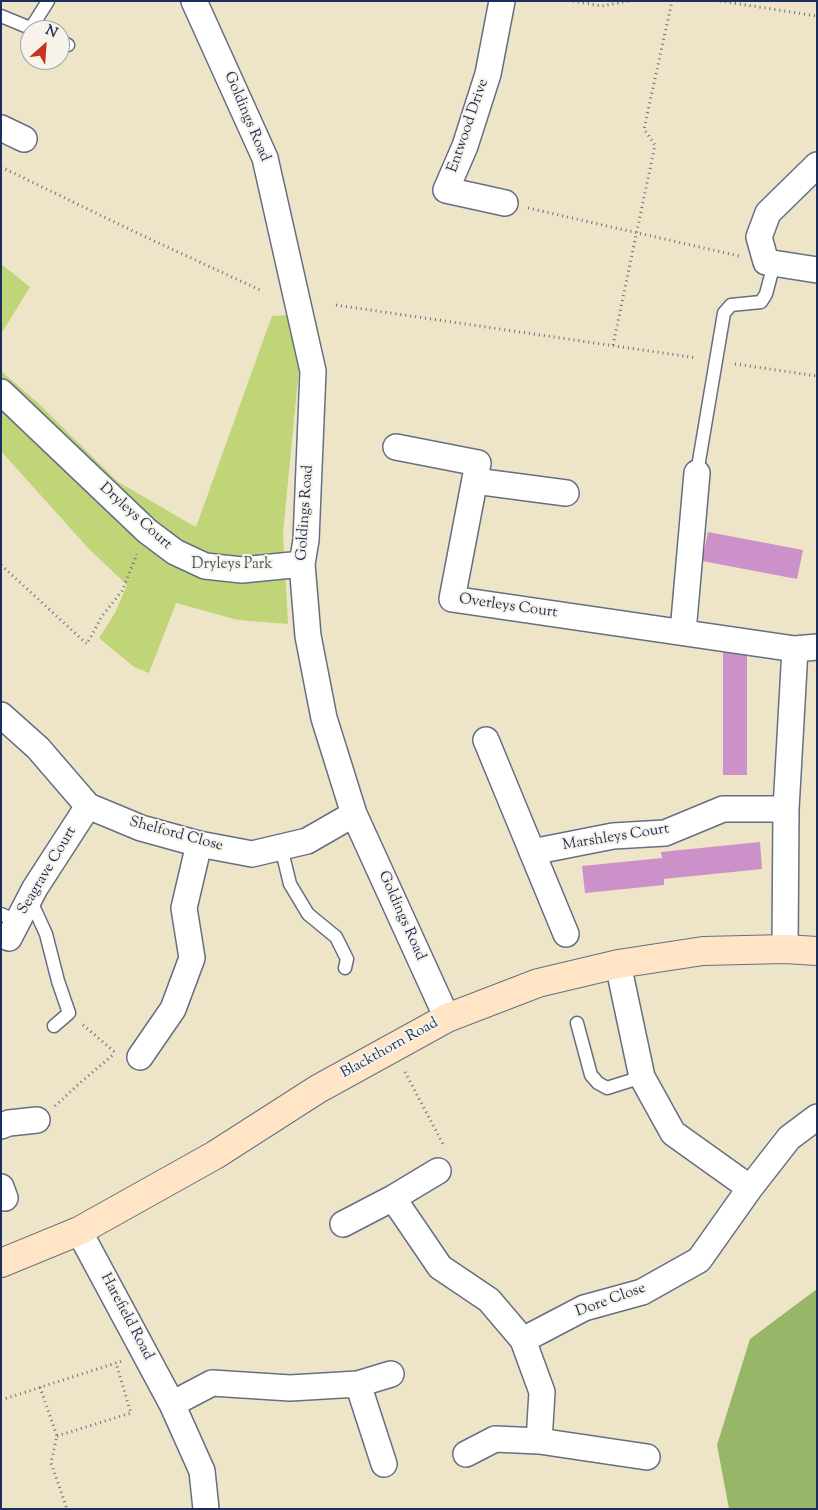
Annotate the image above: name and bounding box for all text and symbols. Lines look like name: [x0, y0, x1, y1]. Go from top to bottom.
north arrow: [20, 20, 70, 70]
text: N: [42, 21, 61, 44]
street label: Goldings Road: [219, 69, 273, 165]
street label: Entwood Drive: [445, 77, 493, 175]
street label: Goldings Road: [294, 464, 318, 562]
street label: Dryleys Court: [95, 480, 175, 554]
park label: Dryleys Park: [192, 556, 272, 574]
street label: Overleys Court: [458, 591, 558, 623]
street label: Shelford Close: [127, 814, 225, 856]
street label: Marshleys Court: [562, 821, 670, 855]
street label: Seagrave Court: [15, 824, 81, 918]
street label: Goldings Road: [373, 868, 429, 964]
street label: Blackthorn Road: [338, 1015, 442, 1083]
street label: Harefield Road: [96, 1271, 156, 1363]
street label: Dore Close: [574, 1280, 648, 1322]

